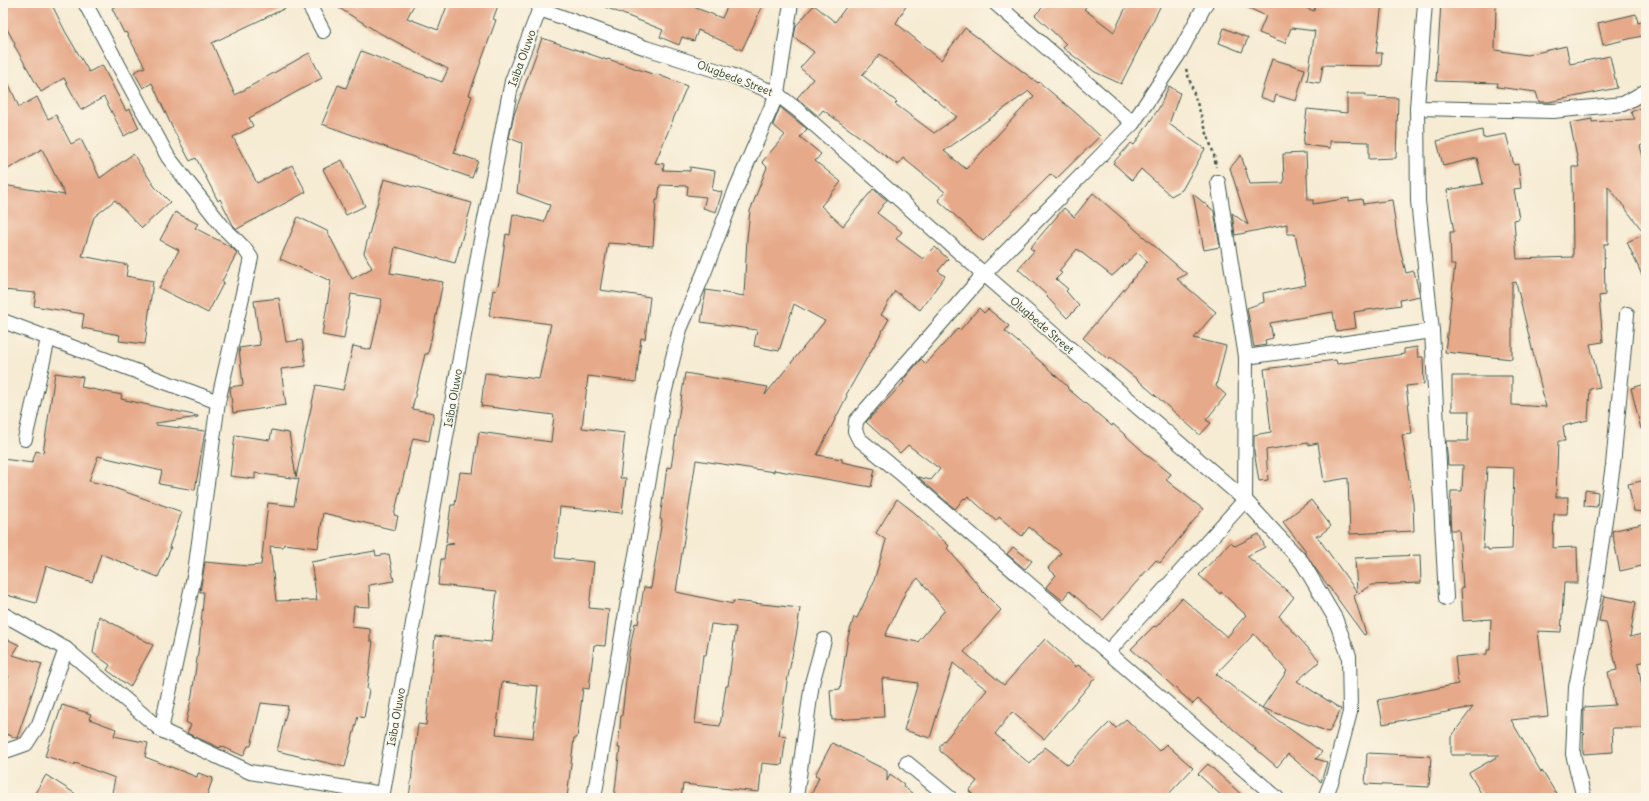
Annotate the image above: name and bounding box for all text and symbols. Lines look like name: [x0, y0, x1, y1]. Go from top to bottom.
street label: Isiba Oluwo: [505, 28, 539, 88]
street label: Olugbede Street: [695, 57, 775, 99]
street label: Olugbede Street: [1007, 294, 1077, 357]
street label: Isiba Oluwo: [441, 368, 465, 428]
street label: Isiba Oluwo: [384, 687, 408, 747]

